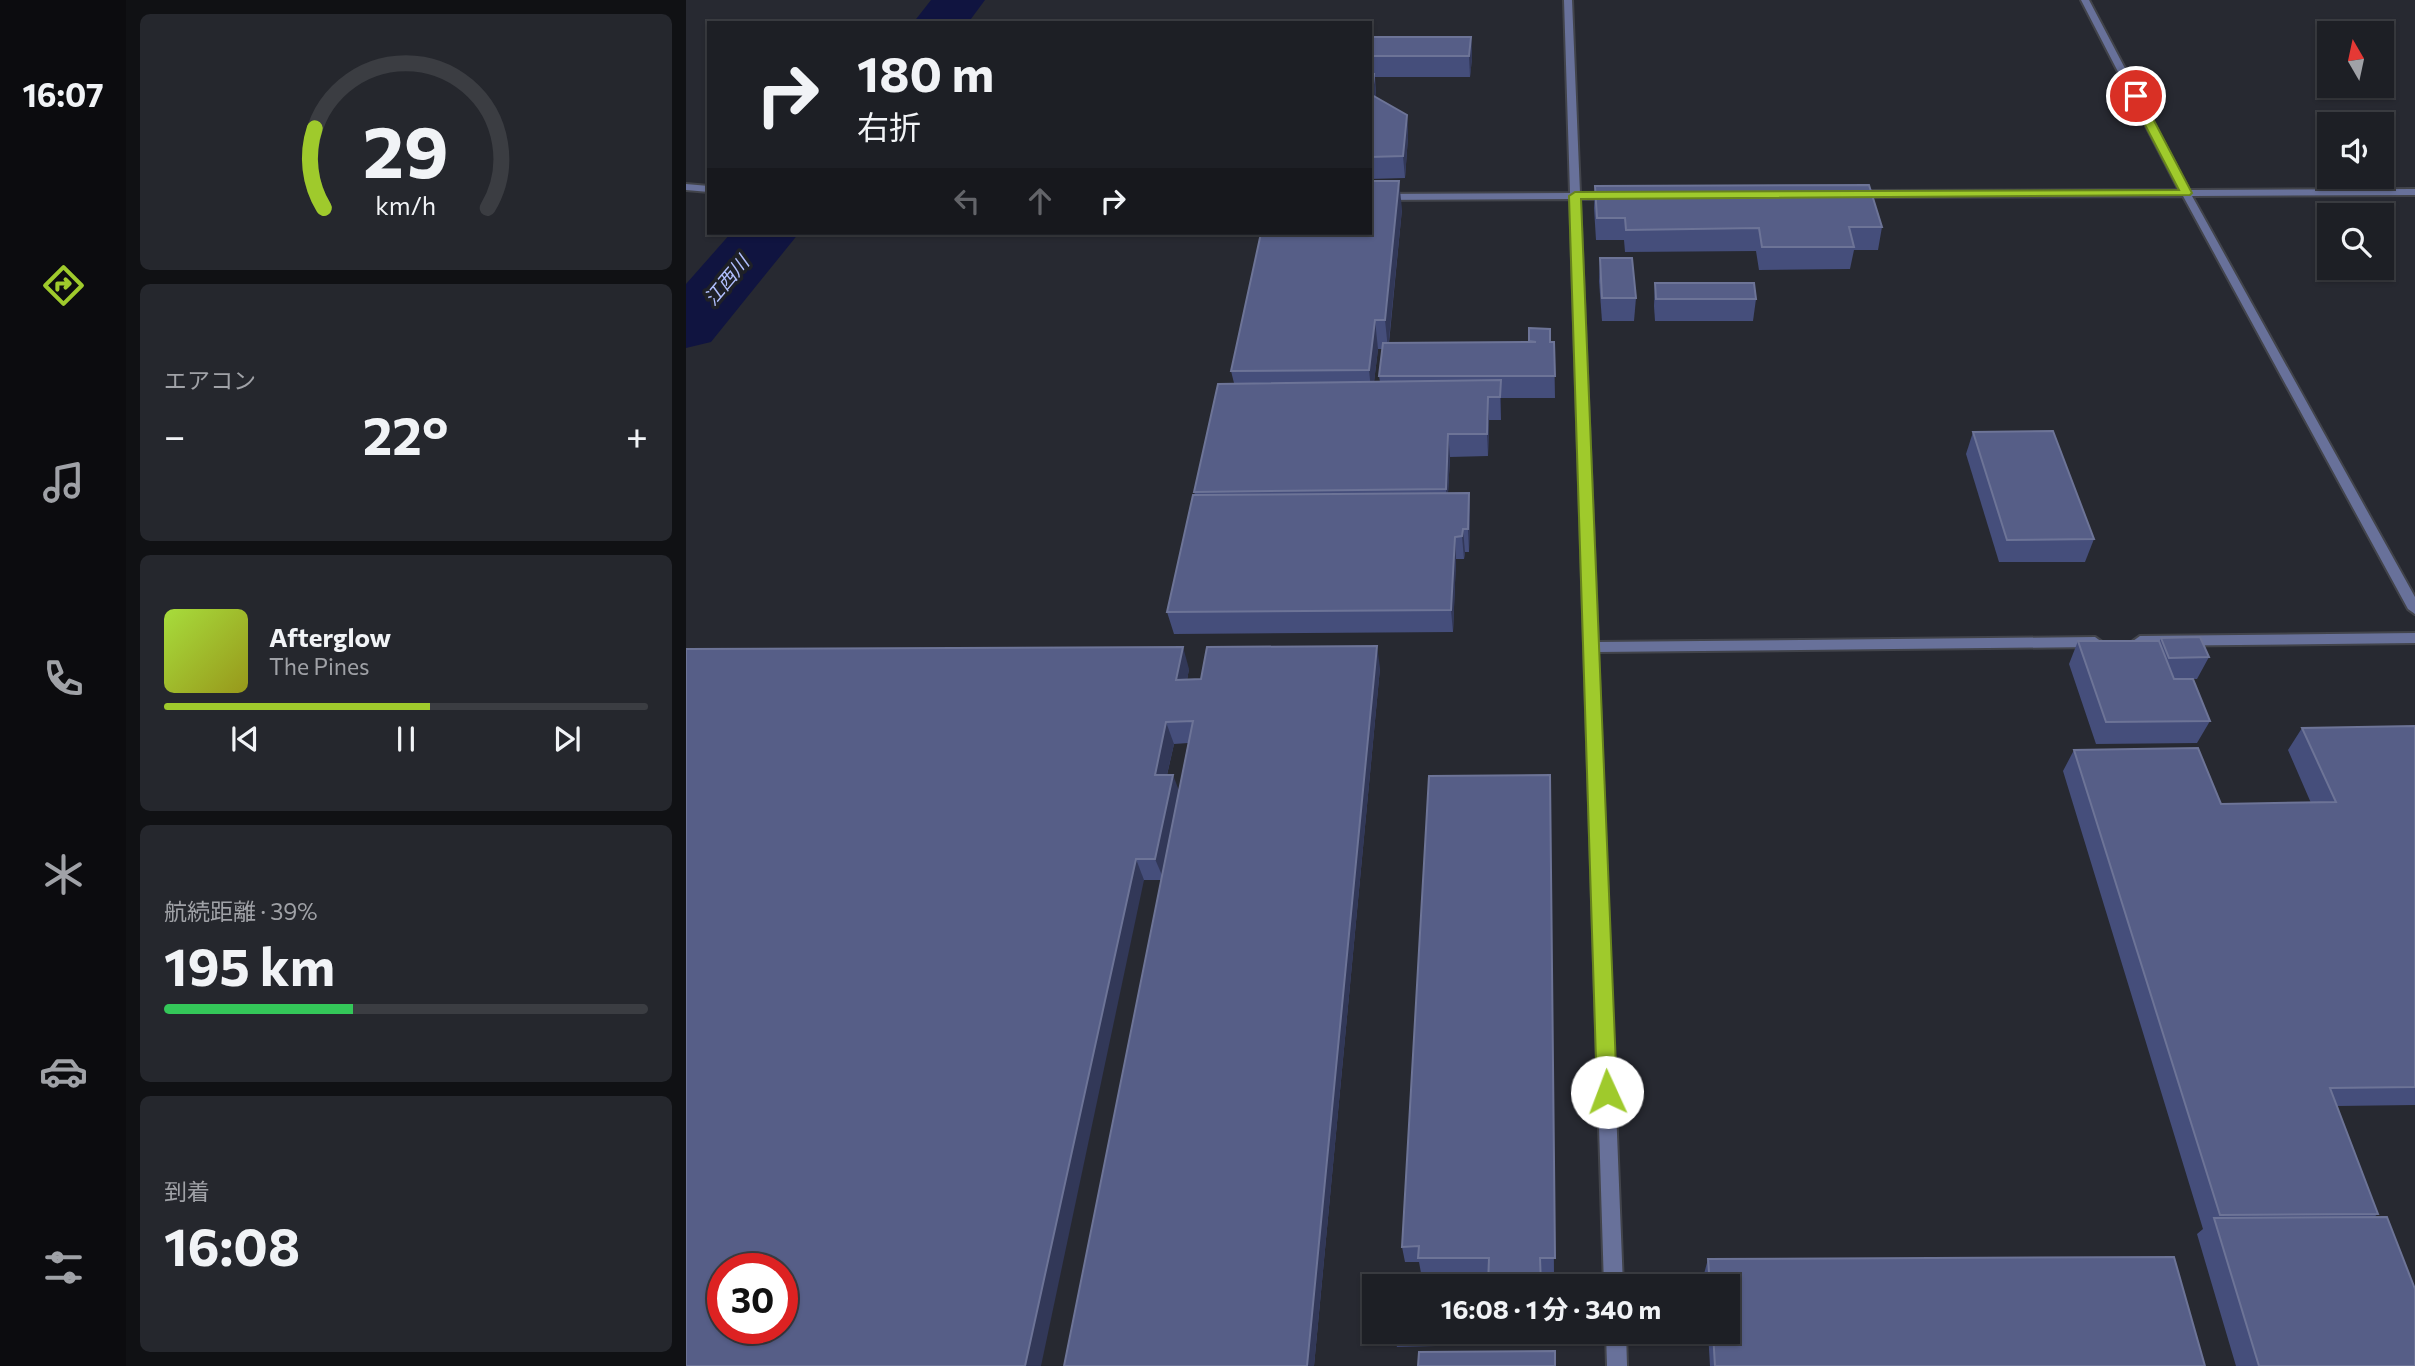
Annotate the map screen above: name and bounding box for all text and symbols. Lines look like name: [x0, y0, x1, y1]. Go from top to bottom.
north arrow: [2317, 21, 2394, 98]
map controls: [2317, 21, 2394, 280]
text: 180 m: [857, 42, 994, 102]
icon: right: [742, 49, 833, 140]
pin: [2106, 66, 2166, 126]
text: 16:07: [22, 74, 104, 114]
icon: arrive: [2117, 77, 2155, 115]
text: 29: [363, 105, 449, 194]
text: 右折: [857, 106, 921, 146]
button: sound: [2317, 112, 2394, 189]
icon: left: [948, 182, 986, 220]
icon: ahead: [1021, 182, 1059, 220]
icon: right: [1094, 182, 1132, 220]
text: km/h: [376, 190, 436, 220]
button: search: [2317, 203, 2394, 280]
water label: 江西川: [699, 249, 754, 309]
icon: directions: [39, 261, 88, 310]
text: エアコン: [164, 366, 256, 394]
text: 22°: [363, 402, 448, 466]
text: −: [164, 411, 186, 458]
text: +: [626, 411, 648, 458]
icon: music: [39, 458, 88, 507]
text: Afterglow: [269, 621, 391, 652]
text: The Pines: [269, 652, 370, 680]
icon: phone: [39, 654, 88, 703]
icon: previous: [226, 720, 264, 758]
icon: pause: [387, 720, 425, 758]
icon: next: [548, 720, 586, 758]
icon: climate: [39, 850, 88, 899]
text: 航続距離 · 39%: [164, 897, 318, 925]
text: 195 km: [164, 933, 335, 997]
icon: car: [39, 1047, 88, 1096]
position arrow: [1570, 1055, 1644, 1129]
text: 到着: [164, 1177, 210, 1205]
text: 16:08: [164, 1213, 300, 1277]
icon: filters: [39, 1243, 88, 1292]
speed limit sign: 30: [707, 1253, 798, 1344]
text: 16:08 · 1 分 · 340 m: [1441, 1293, 1661, 1324]

